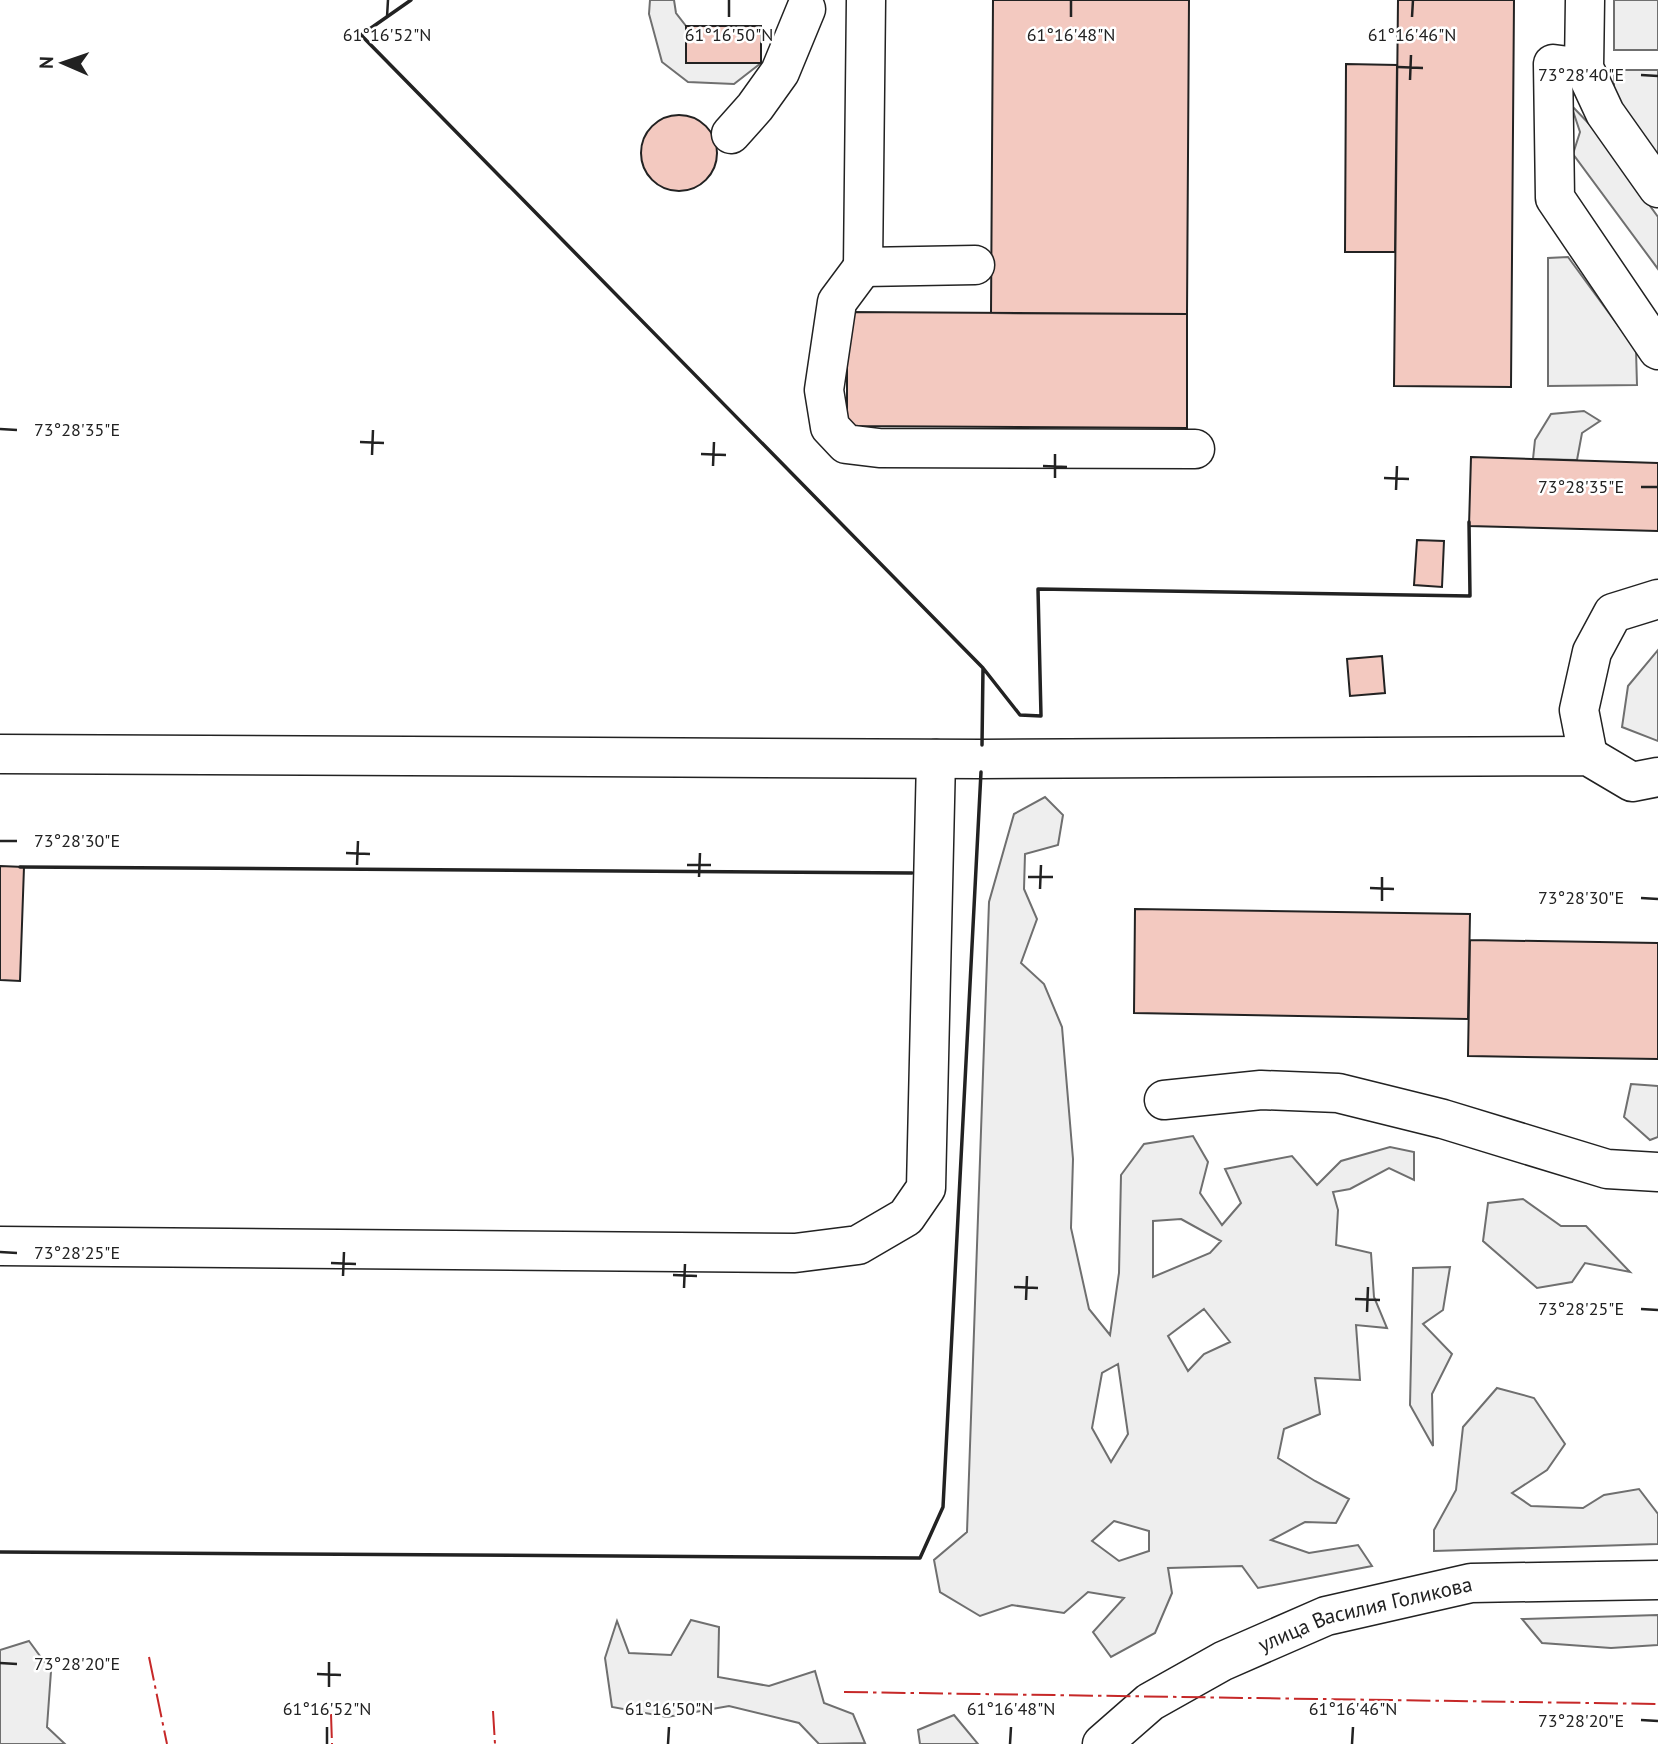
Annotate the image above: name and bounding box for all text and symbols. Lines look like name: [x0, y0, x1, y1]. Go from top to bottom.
text: 61°16'52"N: [343, 23, 431, 46]
text: 61°16'50"N: [685, 23, 773, 46]
text: 61°16'48"N: [1027, 23, 1115, 46]
text: 61°16'46"N: [1368, 23, 1456, 46]
north arrow: [28, 28, 98, 98]
text: N: [34, 56, 58, 69]
text: 73°28'40"E: [1538, 63, 1624, 86]
text: 73°28'35"E: [34, 418, 120, 441]
text: 73°28'35"E: [1538, 475, 1624, 498]
text: 73°28'30"E: [34, 829, 120, 852]
text: 73°28'30"E: [1538, 886, 1624, 909]
text: 73°28'25"E: [34, 1241, 120, 1264]
text: 73°28'25"E: [1538, 1297, 1624, 1320]
street label: улица Василия Голикова: [1254, 1570, 1475, 1658]
text: 73°28'20"E: [34, 1652, 120, 1675]
text: 61°16'52"N: [283, 1697, 371, 1720]
text: 61°16'50"N: [625, 1697, 713, 1720]
text: 61°16'48"N: [967, 1697, 1055, 1720]
text: 61°16'46"N: [1309, 1697, 1397, 1720]
text: 73°28'20"E: [1538, 1709, 1624, 1732]

